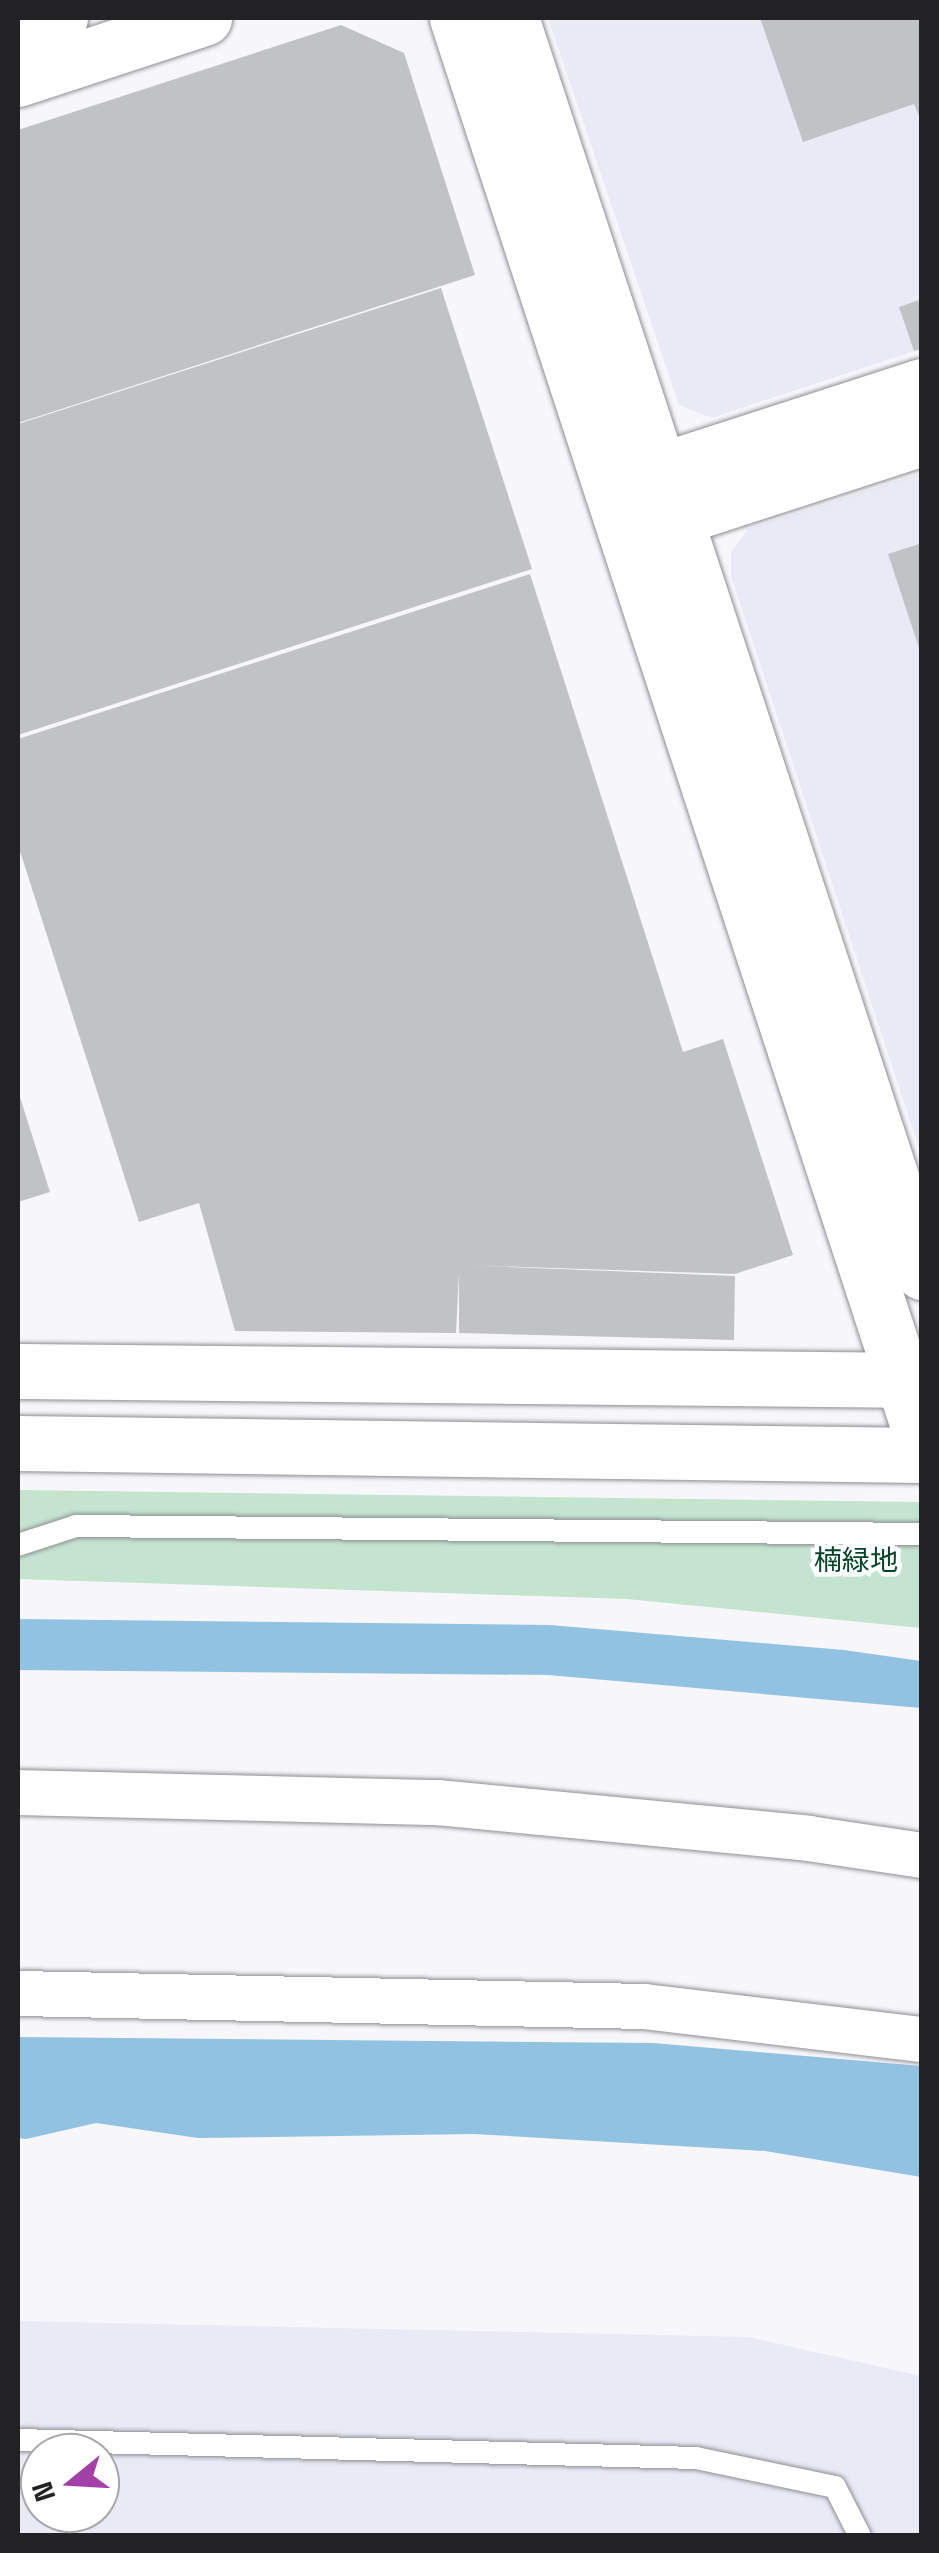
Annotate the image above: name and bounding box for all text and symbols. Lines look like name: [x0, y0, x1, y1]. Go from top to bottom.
park label: 楠緑地: [814, 1543, 898, 1577]
north arrow: [20, 2433, 120, 2533]
text: N: [23, 2477, 63, 2506]

